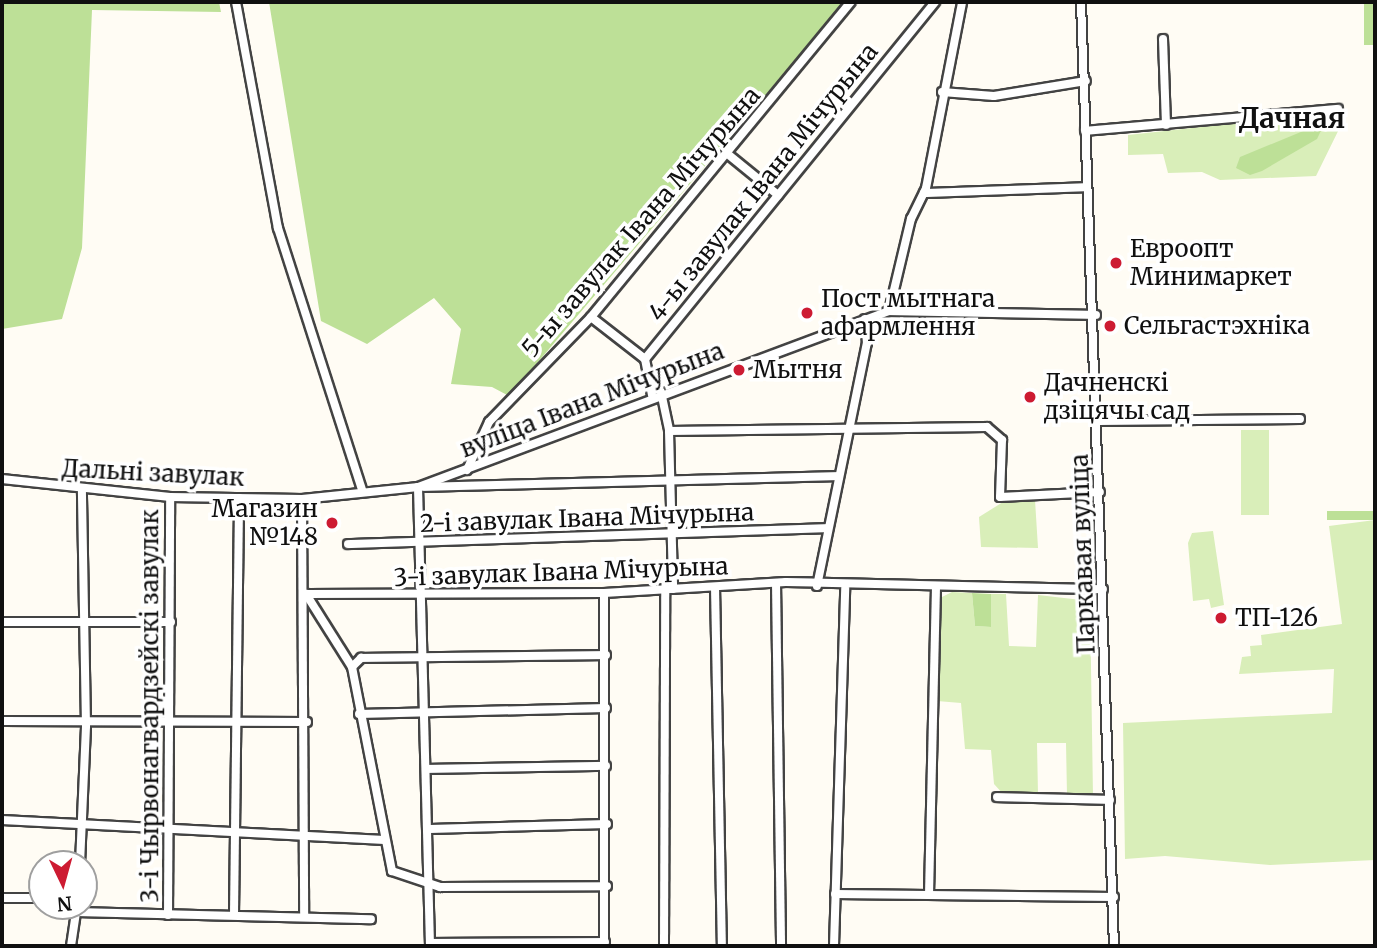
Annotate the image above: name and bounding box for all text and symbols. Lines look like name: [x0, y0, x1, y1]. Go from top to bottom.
street label: 4-ы завулак Івана Мічурына: [642, 37, 884, 327]
street label: 5-ы завулак Івана Мічурына: [516, 81, 766, 363]
district label: Дачная: [1239, 101, 1345, 135]
place label: Евроопт Минимаркет: [1130, 235, 1292, 291]
marker: Евроопт Минимаркет: [1108, 255, 1124, 271]
place label: Пост мытнага афармлення: [821, 285, 995, 341]
marker: Пост мытнага афармлення: [799, 305, 815, 321]
place label: Сельгастэхніка: [1124, 312, 1310, 340]
marker: Сельгастэхніка: [1102, 318, 1118, 334]
street label: вуліца Івана Мічурына: [456, 336, 728, 464]
place label: Мытня: [753, 356, 843, 384]
marker: Мытня: [731, 362, 747, 378]
place label: Дачненскі дзіцячы сад: [1044, 369, 1191, 425]
marker: Дачненскі дзіцячы сад: [1022, 389, 1038, 405]
street label: Паркавая вуліца: [1065, 453, 1101, 655]
street label: Дальні завулак: [61, 454, 245, 492]
place label: Магазин №148: [212, 495, 318, 551]
street label: 2-і завулак Івана Мічурына: [419, 498, 755, 538]
street label: 3-і Чырвонагвардзейскі завулак: [136, 509, 164, 903]
marker: Магазин №148: [324, 515, 340, 531]
street label: 3-і завулак Івана Мічурына: [393, 552, 729, 592]
place label: ТП-126: [1235, 604, 1318, 632]
marker: ТП-126: [1213, 610, 1229, 626]
north arrow: [28, 850, 98, 920]
text: N: [56, 891, 73, 917]

